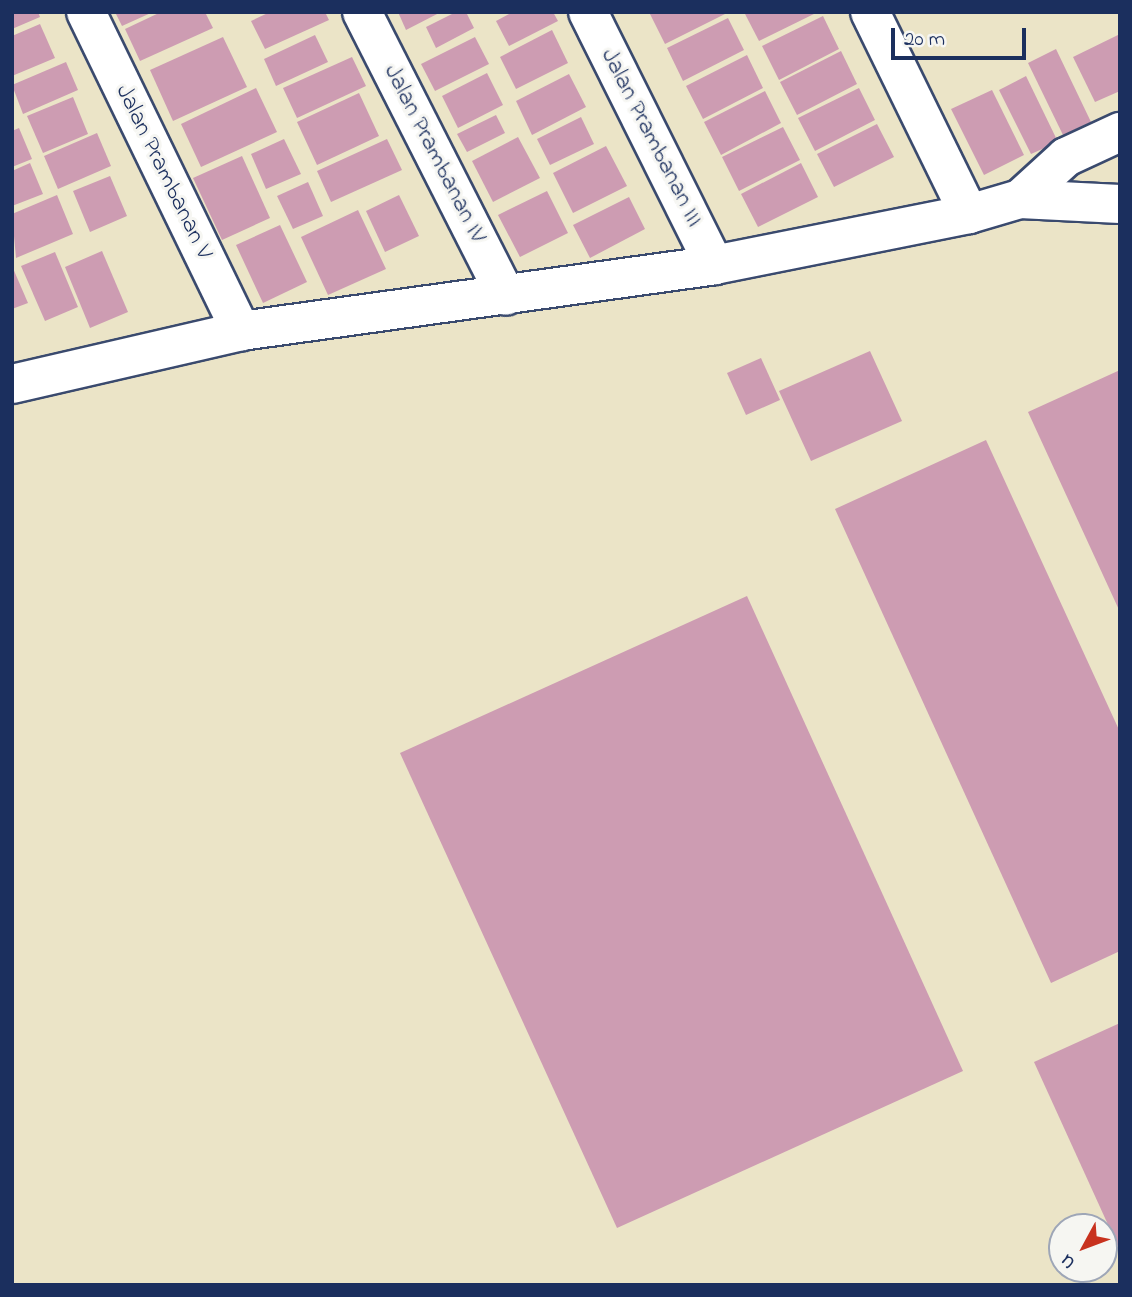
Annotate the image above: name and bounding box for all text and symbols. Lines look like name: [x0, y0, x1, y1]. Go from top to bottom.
scale bar: [894, 14, 1029, 58]
text: 20 m: [904, 25, 945, 55]
street label: Jalan Prambanan III: [594, 44, 708, 232]
street label: Jalan Prambanan IV: [377, 60, 491, 248]
street label: Jalan Prambanan V: [108, 80, 218, 264]
north arrow: [1048, 1213, 1118, 1283]
text: U: [1054, 1247, 1082, 1274]

